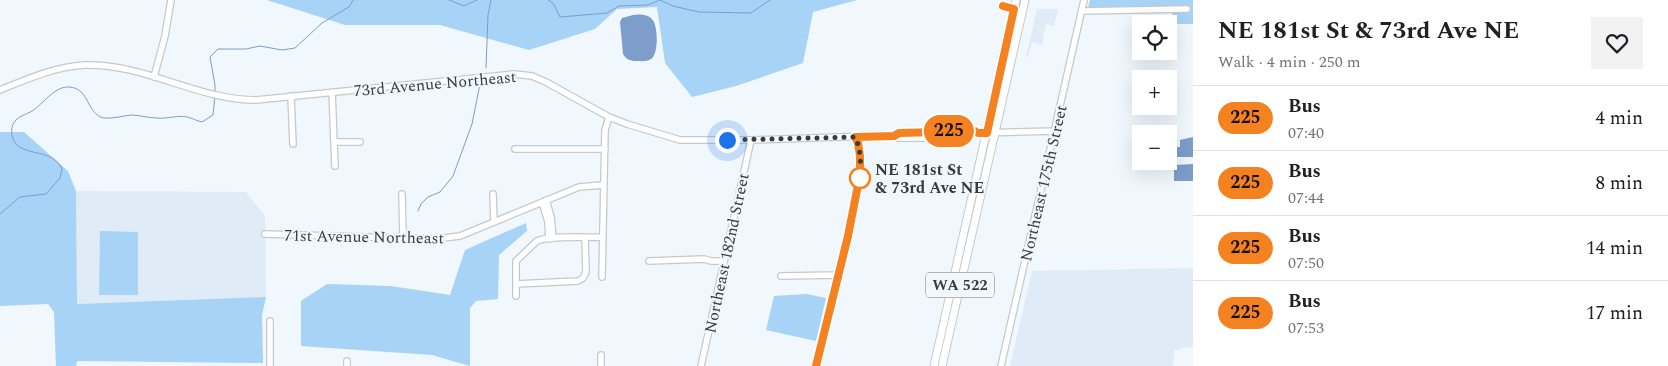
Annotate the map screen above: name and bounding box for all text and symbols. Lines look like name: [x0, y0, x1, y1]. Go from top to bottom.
text: NE 181st St & 73rd Ave NE: [1218, 13, 1519, 49]
map controls: [1132, 15, 1177, 170]
button: locate: [1132, 15, 1177, 60]
button: heart: [1591, 17, 1643, 69]
text: Walk · 4 min · 250 m: [1218, 50, 1361, 74]
street label: 73rd Avenue Northeast: [353, 65, 518, 103]
button: +: [1132, 70, 1177, 115]
text: Bus: [1288, 92, 1321, 121]
street label: Northeast 175th Street: [1014, 102, 1074, 264]
text: 225: [1230, 104, 1261, 131]
text: 4 min: [1595, 104, 1643, 133]
line badge: 225: [920, 115, 978, 147]
text: 225: [934, 117, 964, 144]
text: 07:40: [1288, 121, 1324, 145]
button: −: [1132, 125, 1177, 170]
your location: [715, 128, 740, 153]
text: Bus: [1288, 157, 1321, 186]
place label: NE 181st St & 73rd Ave NE: [875, 158, 985, 200]
marker: NE 181st St & 73rd Ave NE: [849, 167, 871, 189]
text: 225: [1230, 169, 1261, 196]
text: 8 min: [1595, 169, 1643, 198]
street label: Northeast 182nd Street: [698, 171, 756, 335]
text: 07:44: [1288, 186, 1324, 210]
text: Bus: [1288, 222, 1321, 251]
street label: 71st Avenue Northeast: [284, 224, 445, 250]
text: 225: [1230, 234, 1261, 261]
text: 14 min: [1586, 234, 1643, 263]
text: 07:50: [1288, 251, 1324, 275]
road number: WA 522: [926, 272, 994, 298]
text: Bus: [1288, 287, 1321, 316]
text: 225: [1230, 299, 1261, 326]
text: 17 min: [1586, 299, 1643, 328]
text: 07:53: [1288, 316, 1324, 340]

